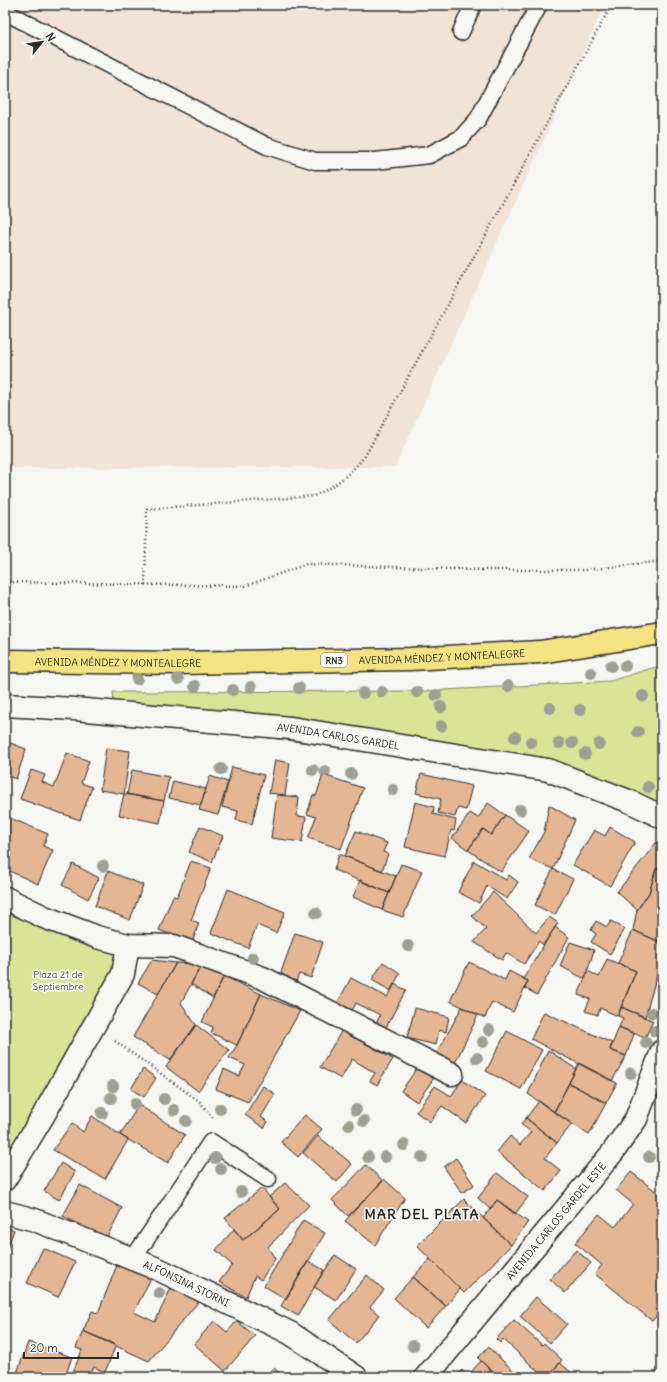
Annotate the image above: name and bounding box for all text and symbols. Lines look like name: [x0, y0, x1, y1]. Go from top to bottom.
north arrow: [22, 22, 62, 62]
text: N: [43, 30, 59, 44]
street label: AVENIDA MÉNDEZ Y MONTEALEGRE: [359, 646, 525, 666]
road number: RN3: [321, 653, 347, 667]
street label: AVENIDA MÉNDEZ Y MONTEALEGRE: [35, 655, 201, 670]
street label: AVENIDA CARLOS GARDEL: [276, 720, 401, 752]
park label: Plaza 21 de Septiembre: [32, 968, 84, 993]
street label: AVENIDA CARLOS GARDEL ESTE: [503, 1159, 608, 1282]
district label: MAR DEL PLATA: [365, 1205, 479, 1223]
street label: ALFONSINA STORNI: [141, 1257, 231, 1309]
scale bar: [24, 1334, 118, 1360]
text: 20 m: [30, 1340, 58, 1355]

